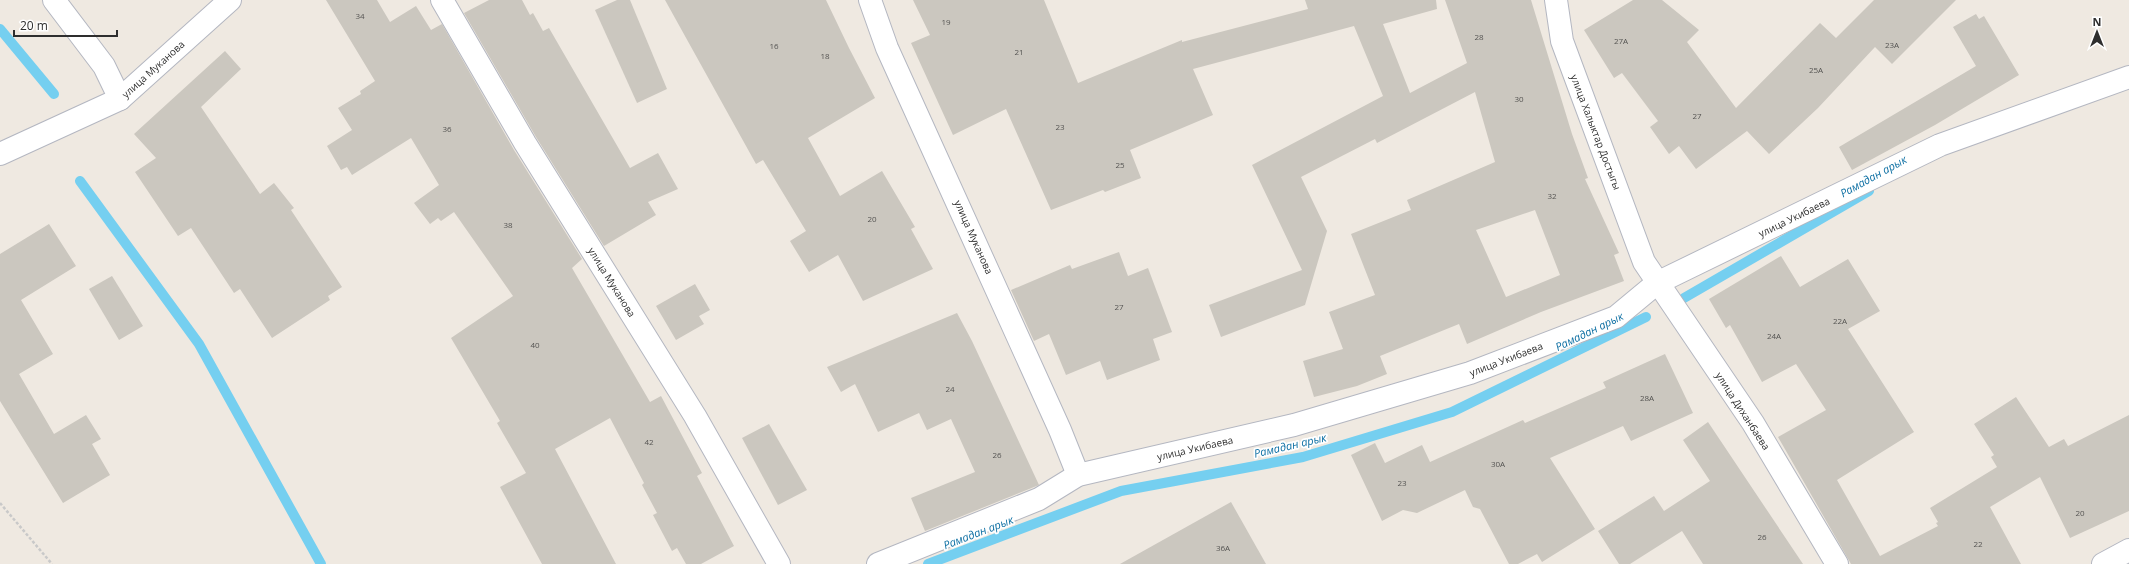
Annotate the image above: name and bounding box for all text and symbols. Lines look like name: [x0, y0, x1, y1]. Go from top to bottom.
house number: 34: [355, 10, 365, 21]
scale bar: [14, 12, 117, 38]
north arrow: [2077, 12, 2117, 52]
text: N: [2093, 14, 2101, 29]
house number: 19: [941, 16, 951, 27]
text: 20 m: [20, 17, 48, 34]
house number: 28: [1474, 31, 1484, 42]
house number: 27А: [1614, 35, 1629, 46]
street label: улица Муканова: [119, 37, 187, 101]
house number: 23А: [1885, 39, 1900, 50]
house number: 16: [769, 40, 779, 51]
house number: 21: [1014, 46, 1024, 57]
house number: 18: [820, 50, 830, 61]
house number: 25А: [1809, 64, 1824, 75]
street label: улица Халыктар Достыгы: [1568, 72, 1624, 192]
house number: 30: [1514, 93, 1524, 104]
house number: 27: [1692, 110, 1702, 121]
house number: 23: [1055, 121, 1065, 132]
house number: 36: [442, 123, 452, 134]
water label: Рамадан арык: [1837, 151, 1910, 200]
house number: 25: [1115, 159, 1125, 170]
house number: 32: [1547, 190, 1557, 201]
street label: улица Укибаева: [1756, 194, 1832, 240]
street label: улица Муканова: [951, 198, 997, 276]
house number: 20: [867, 213, 877, 224]
house number: 38: [503, 219, 513, 230]
street label: улица Муканова: [585, 244, 639, 320]
house number: 27: [1114, 301, 1124, 312]
water label: Рамадан арык: [1553, 308, 1626, 354]
house number: 22А: [1833, 315, 1848, 326]
house number: 24А: [1767, 330, 1782, 341]
house number: 40: [530, 339, 540, 350]
street label: улица Укибаева: [1467, 339, 1545, 379]
street label: улица Диханбаева: [1713, 369, 1773, 453]
house number: 24: [945, 383, 955, 394]
house number: 28А: [1640, 392, 1655, 403]
water label: Рамадан арык: [1252, 429, 1328, 461]
street label: улица Укибаева: [1156, 432, 1234, 464]
house number: 42: [644, 436, 654, 447]
house number: 26: [992, 449, 1002, 460]
house number: 30А: [1491, 458, 1506, 469]
house number: 23: [1397, 477, 1407, 488]
house number: 20: [2075, 507, 2085, 518]
water label: Рамадан арык: [941, 511, 1016, 552]
house number: 26: [1757, 531, 1767, 542]
house number: 22: [1973, 538, 1983, 549]
house number: 36А: [1216, 542, 1231, 553]

